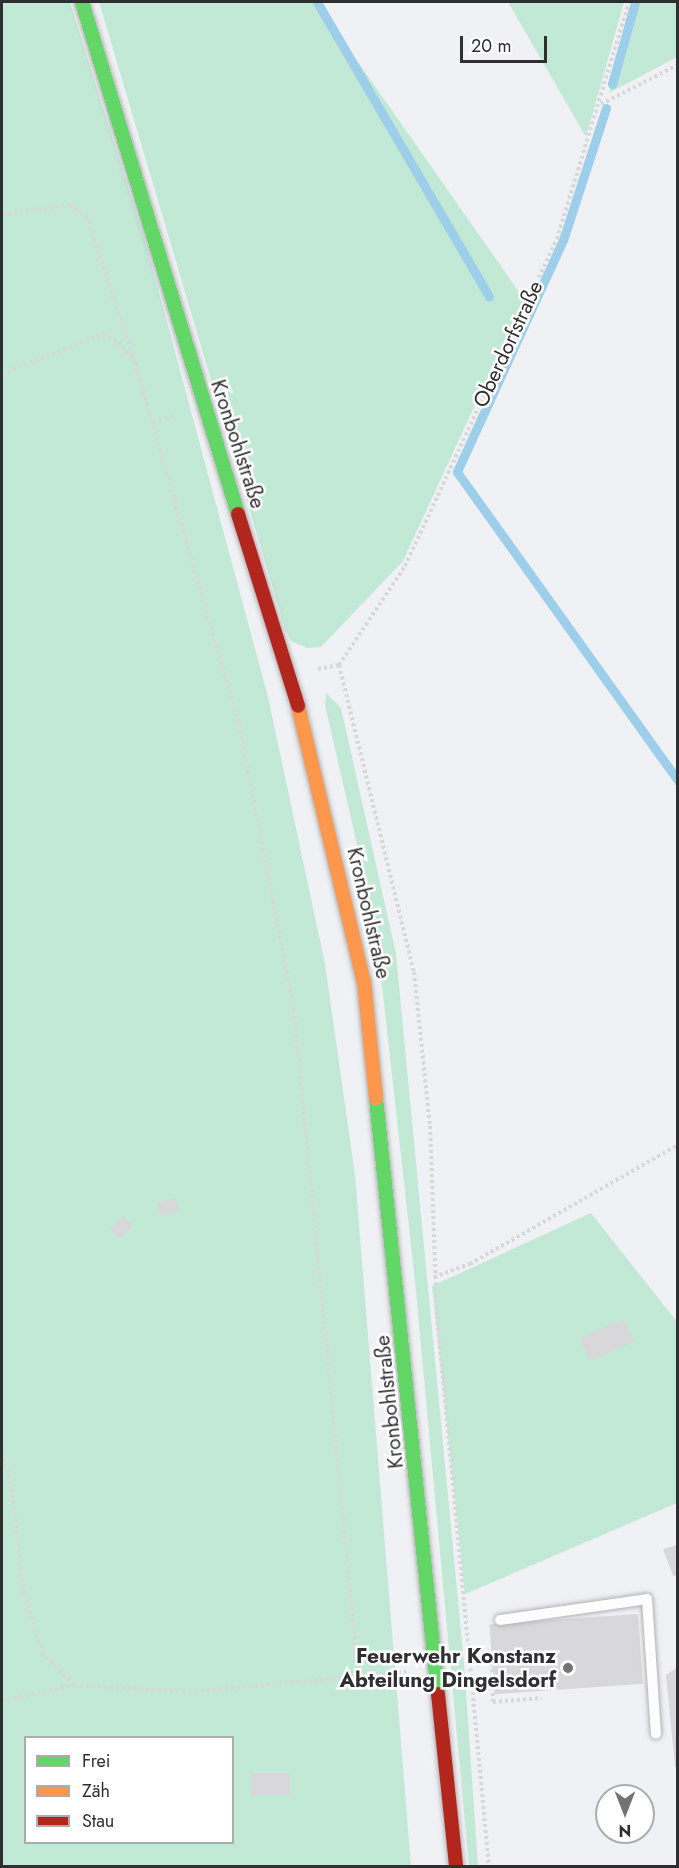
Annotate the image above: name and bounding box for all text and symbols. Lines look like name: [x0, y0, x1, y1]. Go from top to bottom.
scale bar: [463, 24, 550, 62]
text: 20 m: [471, 33, 511, 59]
street label: Oberdorfstraße: [468, 277, 548, 411]
street label: Kronbohlstraße: [205, 376, 271, 512]
street label: Kronbohlstraße: [342, 845, 396, 981]
street label: Kronbohlstraße: [369, 1334, 409, 1470]
place label: Feuerwehr Konstanz Abteilung Dingelsdorf: [340, 1643, 556, 1693]
marker: Feuerwehr Konstanz Abteilung Dingelsdorf: [561, 1661, 575, 1675]
legend: [24, 1736, 234, 1844]
text: Frei: [82, 1748, 111, 1774]
text: Zäh: [82, 1778, 110, 1804]
north arrow: [595, 1784, 655, 1844]
text: Stau: [82, 1808, 114, 1834]
text: N: [619, 1819, 631, 1842]

